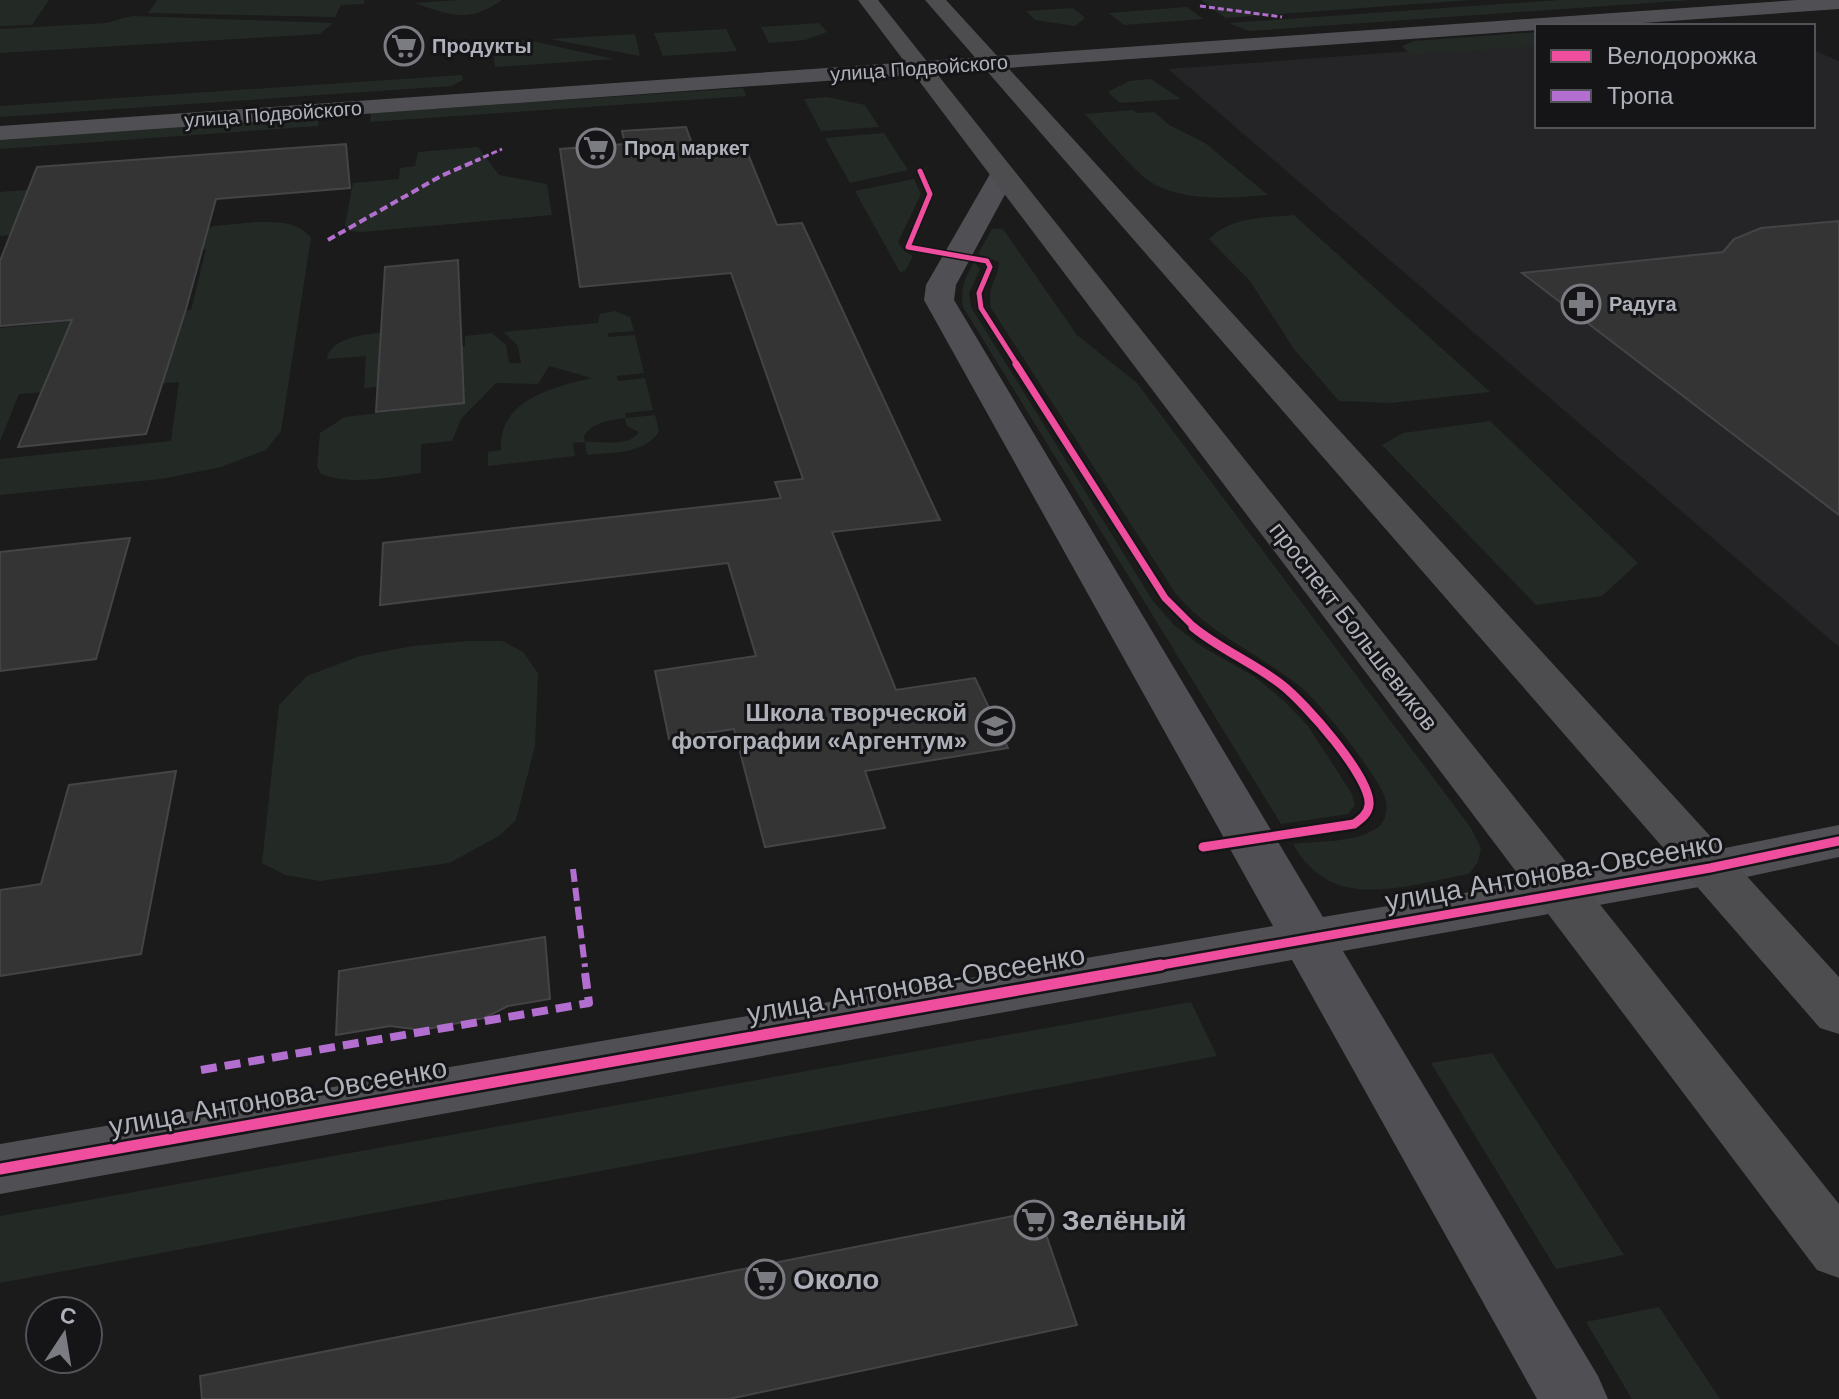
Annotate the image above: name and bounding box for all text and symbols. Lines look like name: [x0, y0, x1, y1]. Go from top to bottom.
legend: [1535, 24, 1815, 128]
supermarket icon: Продукты: [383, 25, 425, 67]
place label: Продукты: [432, 35, 532, 57]
text: Велодорожка: [1607, 42, 1758, 69]
street label: улица Подвойского: [829, 51, 1009, 85]
text: Тропа: [1607, 82, 1674, 109]
street label: улица Подвойского: [183, 97, 363, 131]
supermarket icon: Прод маркет: [575, 127, 617, 169]
place label: Прод маркет: [624, 137, 750, 159]
pharmacy icon: Радуга: [1560, 283, 1602, 325]
place label: Радуга: [1609, 293, 1678, 315]
street label: проспект Большевиков: [1264, 516, 1444, 736]
place label: Школа творческой фотографии «Аргентум»: [671, 699, 967, 754]
school or university icon: Школа творческой фотографии «Аргентум»: [974, 705, 1016, 747]
street label: улица Антонова-Овсеенко: [1383, 827, 1725, 917]
street label: улица Антонова-Овсеенко: [745, 939, 1087, 1029]
street label: улица Антонова-Овсеенко: [107, 1052, 449, 1142]
supermarket icon: Зелёный: [1013, 1199, 1055, 1241]
place label: Зелёный: [1062, 1205, 1187, 1236]
supermarket icon: Около: [744, 1258, 786, 1300]
place label: Около: [793, 1264, 879, 1295]
north arrow: [24, 1295, 104, 1375]
text: С: [58, 1302, 79, 1330]

